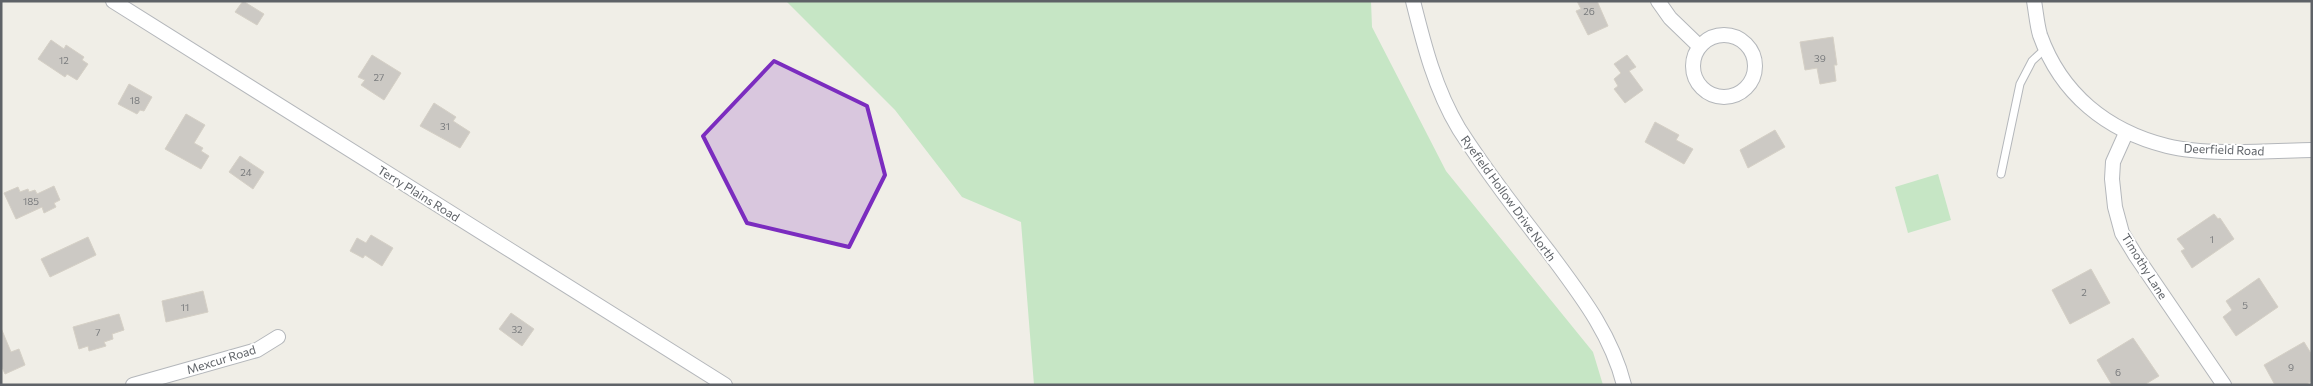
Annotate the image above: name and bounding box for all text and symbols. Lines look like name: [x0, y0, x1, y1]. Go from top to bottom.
house number: 26: [1583, 5, 1595, 17]
house number: 39: [1814, 52, 1826, 64]
house number: 12: [59, 54, 69, 66]
house number: 27: [374, 71, 384, 83]
house number: 18: [130, 94, 140, 106]
house number: 31: [440, 120, 450, 132]
street label: Ryefield Hollow Drive North: [1459, 132, 1559, 264]
street label: Deerfield Road: [2183, 141, 2265, 157]
street label: Terry Plains Road: [376, 162, 463, 224]
house number: 24: [240, 166, 252, 178]
house number: 185: [23, 195, 39, 207]
street label: Timothy Lane: [2119, 231, 2171, 301]
house number: 1: [2210, 233, 2214, 245]
house number: 2: [2081, 286, 2087, 298]
house number: 5: [2242, 299, 2248, 311]
house number: 11: [181, 301, 189, 313]
house number: 32: [511, 323, 523, 335]
house number: 7: [95, 326, 101, 338]
street label: Mexcur Road: [185, 342, 257, 376]
house number: 9: [2288, 361, 2294, 373]
house number: 6: [2115, 366, 2121, 378]

